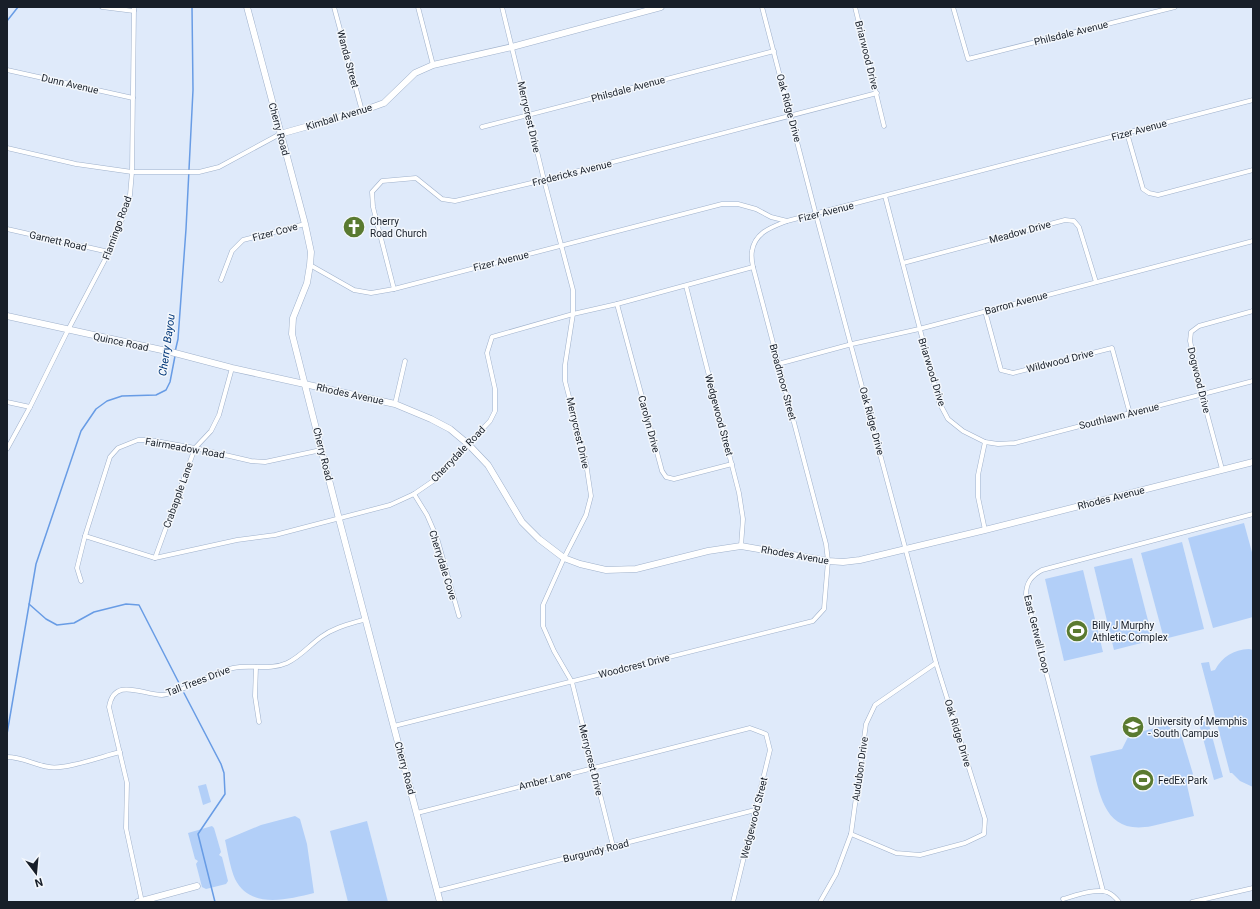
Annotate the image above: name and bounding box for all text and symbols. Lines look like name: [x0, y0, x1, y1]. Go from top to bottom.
street label: Philsdale Avenue: [1033, 18, 1109, 48]
street label: Briarwood Drive: [853, 19, 881, 91]
street label: Wanda Street: [335, 29, 361, 89]
street label: Dunn Avenue: [40, 72, 100, 96]
street label: Oak Ridge Drive: [775, 73, 803, 143]
street label: Philsdale Avenue: [590, 74, 666, 104]
street label: Merrycrest Drive: [515, 80, 543, 154]
street label: Cherry Road: [267, 101, 291, 157]
street label: Kimball Avenue: [305, 102, 373, 132]
street label: Fizer Avenue: [1110, 117, 1168, 143]
street label: Fredericks Avenue: [531, 158, 613, 188]
street label: Flamingo Road: [100, 195, 134, 261]
street label: Fizer Avenue: [797, 200, 855, 224]
church icon: Cherry Road Church: [341, 214, 367, 240]
place label: Cherry Road Church: [370, 216, 427, 239]
street label: Meadow Drive: [988, 218, 1052, 246]
street label: Fizer Cove: [251, 221, 299, 243]
street label: Garnett Road: [28, 229, 88, 253]
street label: Fizer Avenue: [472, 249, 530, 273]
street label: Barron Avenue: [983, 289, 1049, 317]
water label: Cherry Bayou: [156, 313, 178, 377]
street label: Quince Road: [92, 331, 150, 353]
street label: Briarwood Drive: [916, 337, 948, 407]
street label: Broadmoor Street: [767, 343, 799, 421]
street label: Dogwood Drive: [1186, 346, 1212, 414]
street label: Wildwood Drive: [1025, 347, 1095, 375]
street label: Wedgewood Street: [703, 373, 735, 457]
street label: Rhodes Avenue: [315, 381, 385, 407]
street label: Oak Ridge Drive: [858, 386, 886, 456]
street label: Carolyn Drive: [636, 394, 662, 454]
street label: Merrycrest Drive: [564, 396, 592, 470]
street label: Southlawn Avenue: [1078, 401, 1160, 431]
street label: Cherrydale Road: [429, 424, 487, 484]
street label: Cherry Road: [311, 426, 335, 482]
street label: Fairmeadow Road: [144, 436, 226, 460]
street label: Crabapple Lane: [161, 461, 195, 529]
street label: Rhodes Avenue: [1076, 484, 1146, 512]
street label: Cherrydale Cove: [427, 529, 459, 601]
street label: Rhodes Avenue: [760, 544, 830, 566]
street label: East Getwell Loop: [1022, 594, 1052, 675]
sports icon: Billy J Murphy Athletic Complex: [1064, 618, 1090, 644]
place label: Billy J Murphy Athletic Complex: [1092, 620, 1168, 643]
street label: Woodcrest Drive: [597, 652, 671, 680]
street label: Tall Trees Drive: [164, 664, 232, 698]
street label: Oak Ridge Drive: [943, 698, 973, 768]
school or university icon: University of Memphis - South Campus: [1120, 714, 1146, 740]
place label: University of Memphis - South Campus: [1148, 716, 1247, 739]
street label: Merrycrest Drive: [577, 723, 605, 797]
street label: Audubon Drive: [850, 736, 870, 802]
street label: Cherry Road: [393, 740, 417, 796]
sports icon: FedEx Park: [1130, 767, 1156, 793]
street label: Amber Lane: [518, 768, 572, 792]
place label: FedEx Park: [1158, 775, 1209, 786]
street label: Wedgewood Street: [739, 776, 769, 860]
street label: Burgundy Road: [562, 837, 630, 865]
north arrow: [16, 853, 56, 893]
text: N: [33, 875, 44, 890]

